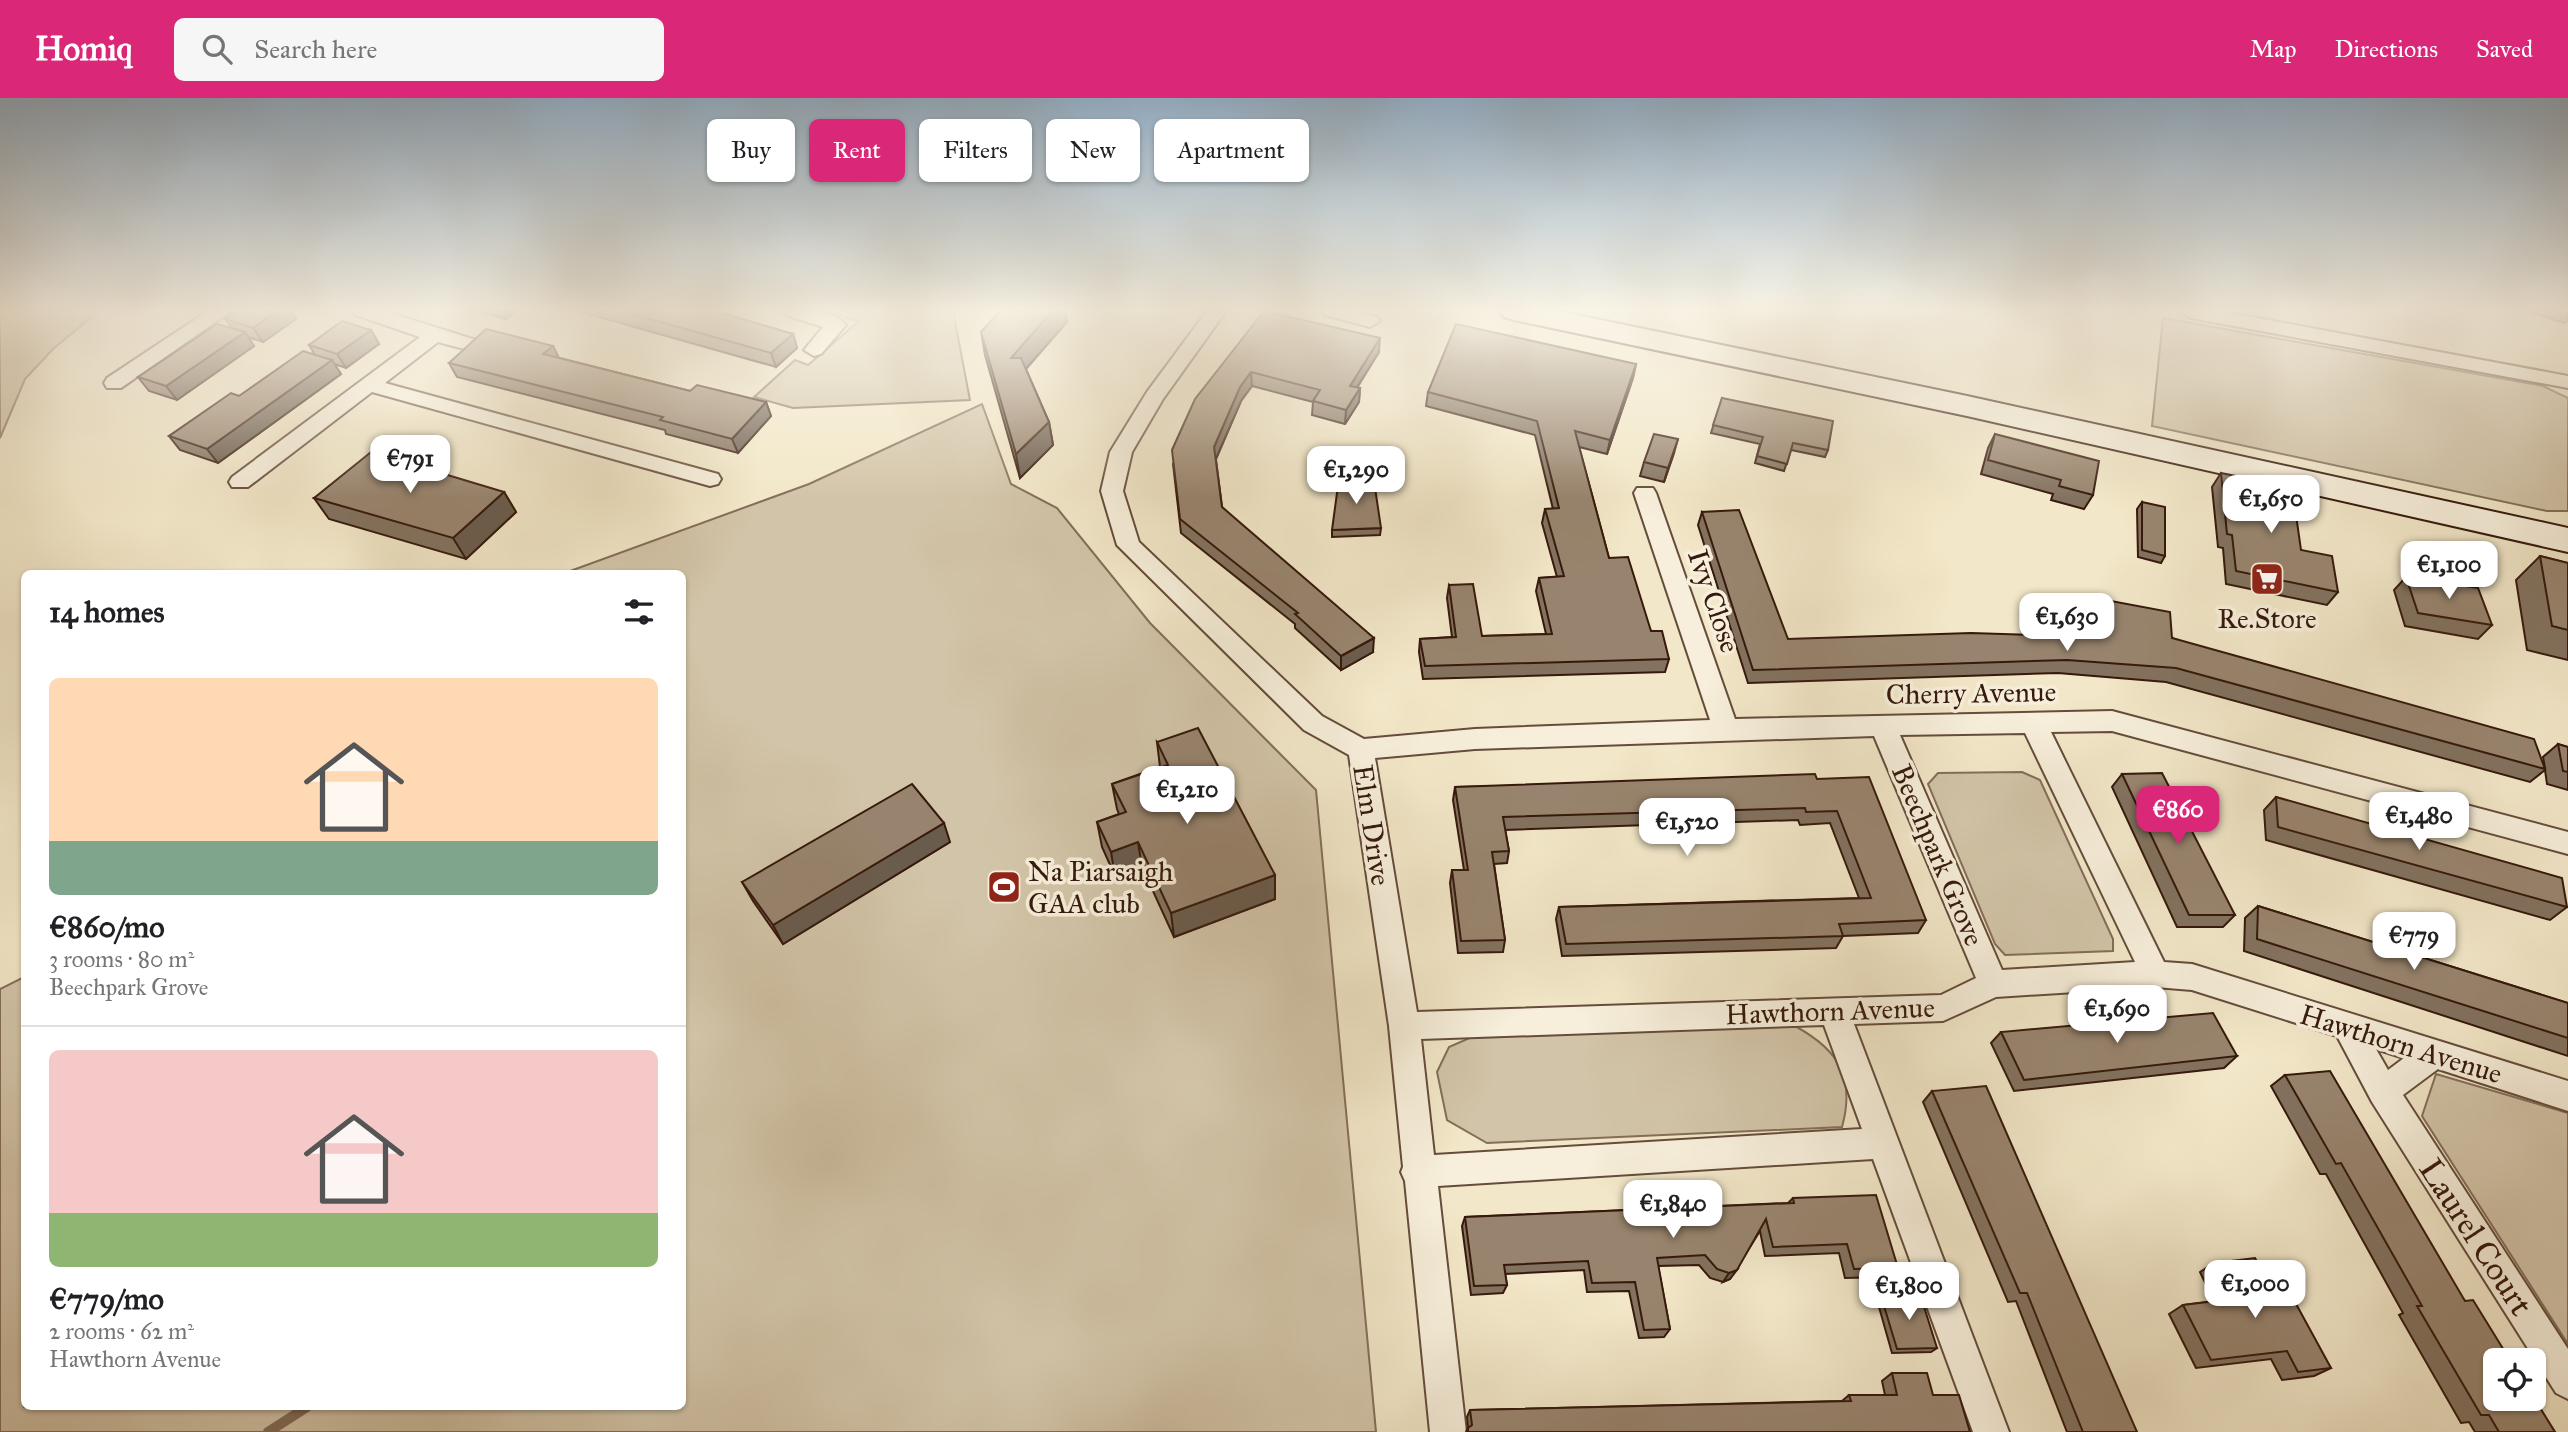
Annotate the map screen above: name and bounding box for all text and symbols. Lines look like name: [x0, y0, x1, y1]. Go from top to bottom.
search box: [174, 18, 664, 81]
text: Homiq: [35, 29, 132, 69]
icon: search: [198, 30, 236, 68]
text: Search here: [254, 33, 377, 65]
text: Map: [2250, 34, 2297, 64]
text: Directions: [2335, 34, 2438, 64]
text: Saved: [2476, 34, 2533, 64]
chip: Buy: [707, 119, 795, 182]
chip: Rent: [809, 119, 905, 182]
chip: Filters: [919, 119, 1032, 182]
chip: New: [1046, 119, 1140, 182]
chip: Apartment: [1154, 119, 1309, 182]
pin: €791: [369, 436, 451, 495]
text: €791: [386, 444, 434, 472]
pin: €1,290: [1299, 446, 1413, 506]
text: €1,290: [1323, 455, 1389, 483]
pin: €1,650: [2214, 476, 2328, 535]
text: €1,650: [2239, 484, 2303, 512]
pin: €1,100: [2392, 542, 2506, 601]
street label: Ivy Close: [1680, 545, 1748, 657]
text: €1,100: [2417, 550, 2481, 578]
supermarket icon: Re.Store: [2248, 560, 2286, 598]
icon: filters: [620, 593, 658, 631]
text: 14 homes: [49, 594, 164, 630]
pin: €1,630: [2010, 594, 2124, 653]
place label: Re.Store: [2217, 601, 2317, 636]
text: €1,630: [2035, 602, 2099, 630]
street label: Cherry Avenue: [1885, 674, 2057, 712]
icon: home: [291, 724, 417, 850]
street label: Beechpark Grove: [1884, 759, 1992, 951]
street label: Elm Drive: [1345, 762, 1399, 888]
pin: €1,210: [1130, 766, 1244, 826]
text: €1,210: [1156, 775, 1218, 803]
pin: €860: [2137, 786, 2219, 846]
pin: €1,480: [2362, 792, 2476, 852]
text: €860: [2152, 795, 2204, 823]
pin: €1,520: [1630, 798, 1744, 858]
text: €1,480: [2385, 801, 2453, 829]
text: €1,520: [1655, 807, 1719, 835]
place label: Na Piarsaigh GAA club: [1028, 854, 1174, 921]
sports icon: Na Piarsaigh GAA club: [985, 868, 1023, 906]
text: €860/mo: [49, 909, 165, 945]
pin: €779: [2373, 912, 2455, 972]
text: €779: [2389, 921, 2439, 949]
text: 3 rooms · 80 m²: [49, 945, 194, 973]
text: Beechpark Grove: [49, 973, 208, 1001]
pin: €1,690: [2060, 986, 2174, 1045]
street label: Hawthorn Avenue: [1725, 990, 1935, 1032]
text: €1,690: [2084, 994, 2150, 1022]
street label: Hawthorn Avenue: [2296, 997, 2506, 1091]
icon: home: [291, 1096, 417, 1222]
street label: Laurel Court: [2411, 1151, 2542, 1323]
pin: €1,840: [1616, 1180, 1730, 1240]
text: €1,840: [1639, 1189, 1707, 1217]
pin: €1,000: [2198, 1260, 2312, 1320]
pin: €1,800: [1852, 1262, 1966, 1322]
text: €1,000: [2220, 1269, 2290, 1297]
text: €1,800: [1875, 1271, 1943, 1299]
text: €779/mo: [49, 1281, 164, 1317]
text: 2 rooms · 62 m²: [49, 1317, 194, 1345]
text: Hawthorn Avenue: [49, 1345, 221, 1373]
map controls: [2483, 1348, 2546, 1411]
button: locate: [2483, 1348, 2546, 1411]

